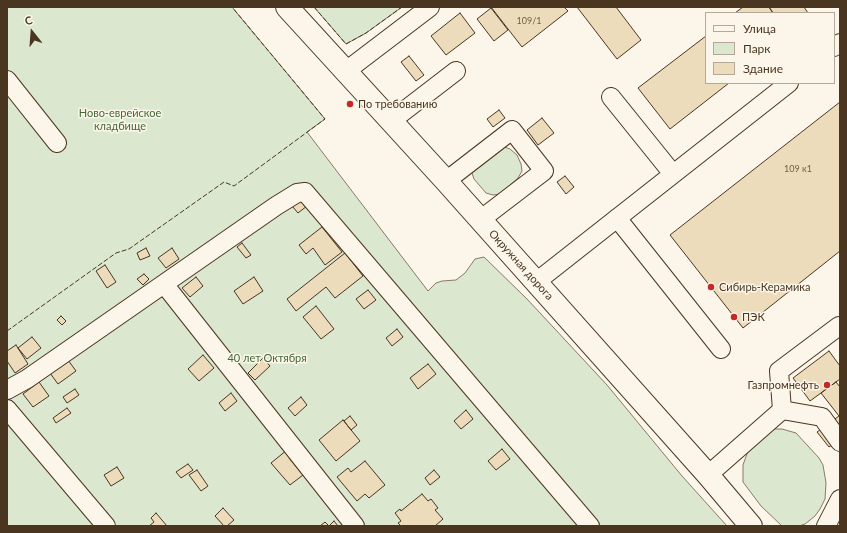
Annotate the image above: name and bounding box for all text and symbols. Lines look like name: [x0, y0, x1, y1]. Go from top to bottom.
north arrow: [12, 12, 52, 52]
legend: [705, 12, 835, 84]
text: С: [23, 13, 34, 27]
house number: 109/1: [517, 16, 541, 26]
text: Улица: [743, 21, 776, 36]
text: Парк: [743, 41, 771, 56]
text: Здание: [743, 61, 783, 76]
place label: По требованию: [358, 97, 437, 111]
marker: По требованию: [345, 99, 355, 109]
park label: Ново-еврейское кладбище: [79, 106, 161, 132]
house number: 109 к1: [784, 164, 812, 174]
street label: Окружная дорога: [486, 227, 556, 303]
place label: Сибирь-Керамика: [719, 280, 810, 294]
marker: Сибирь-Керамика: [706, 282, 716, 292]
place label: ПЭК: [742, 310, 765, 324]
marker: ПЭК: [729, 312, 739, 322]
park label: 40 лет Октября: [227, 351, 307, 365]
place label: Газпромнефть: [748, 378, 819, 392]
marker: Газпромнефть: [822, 380, 832, 390]

